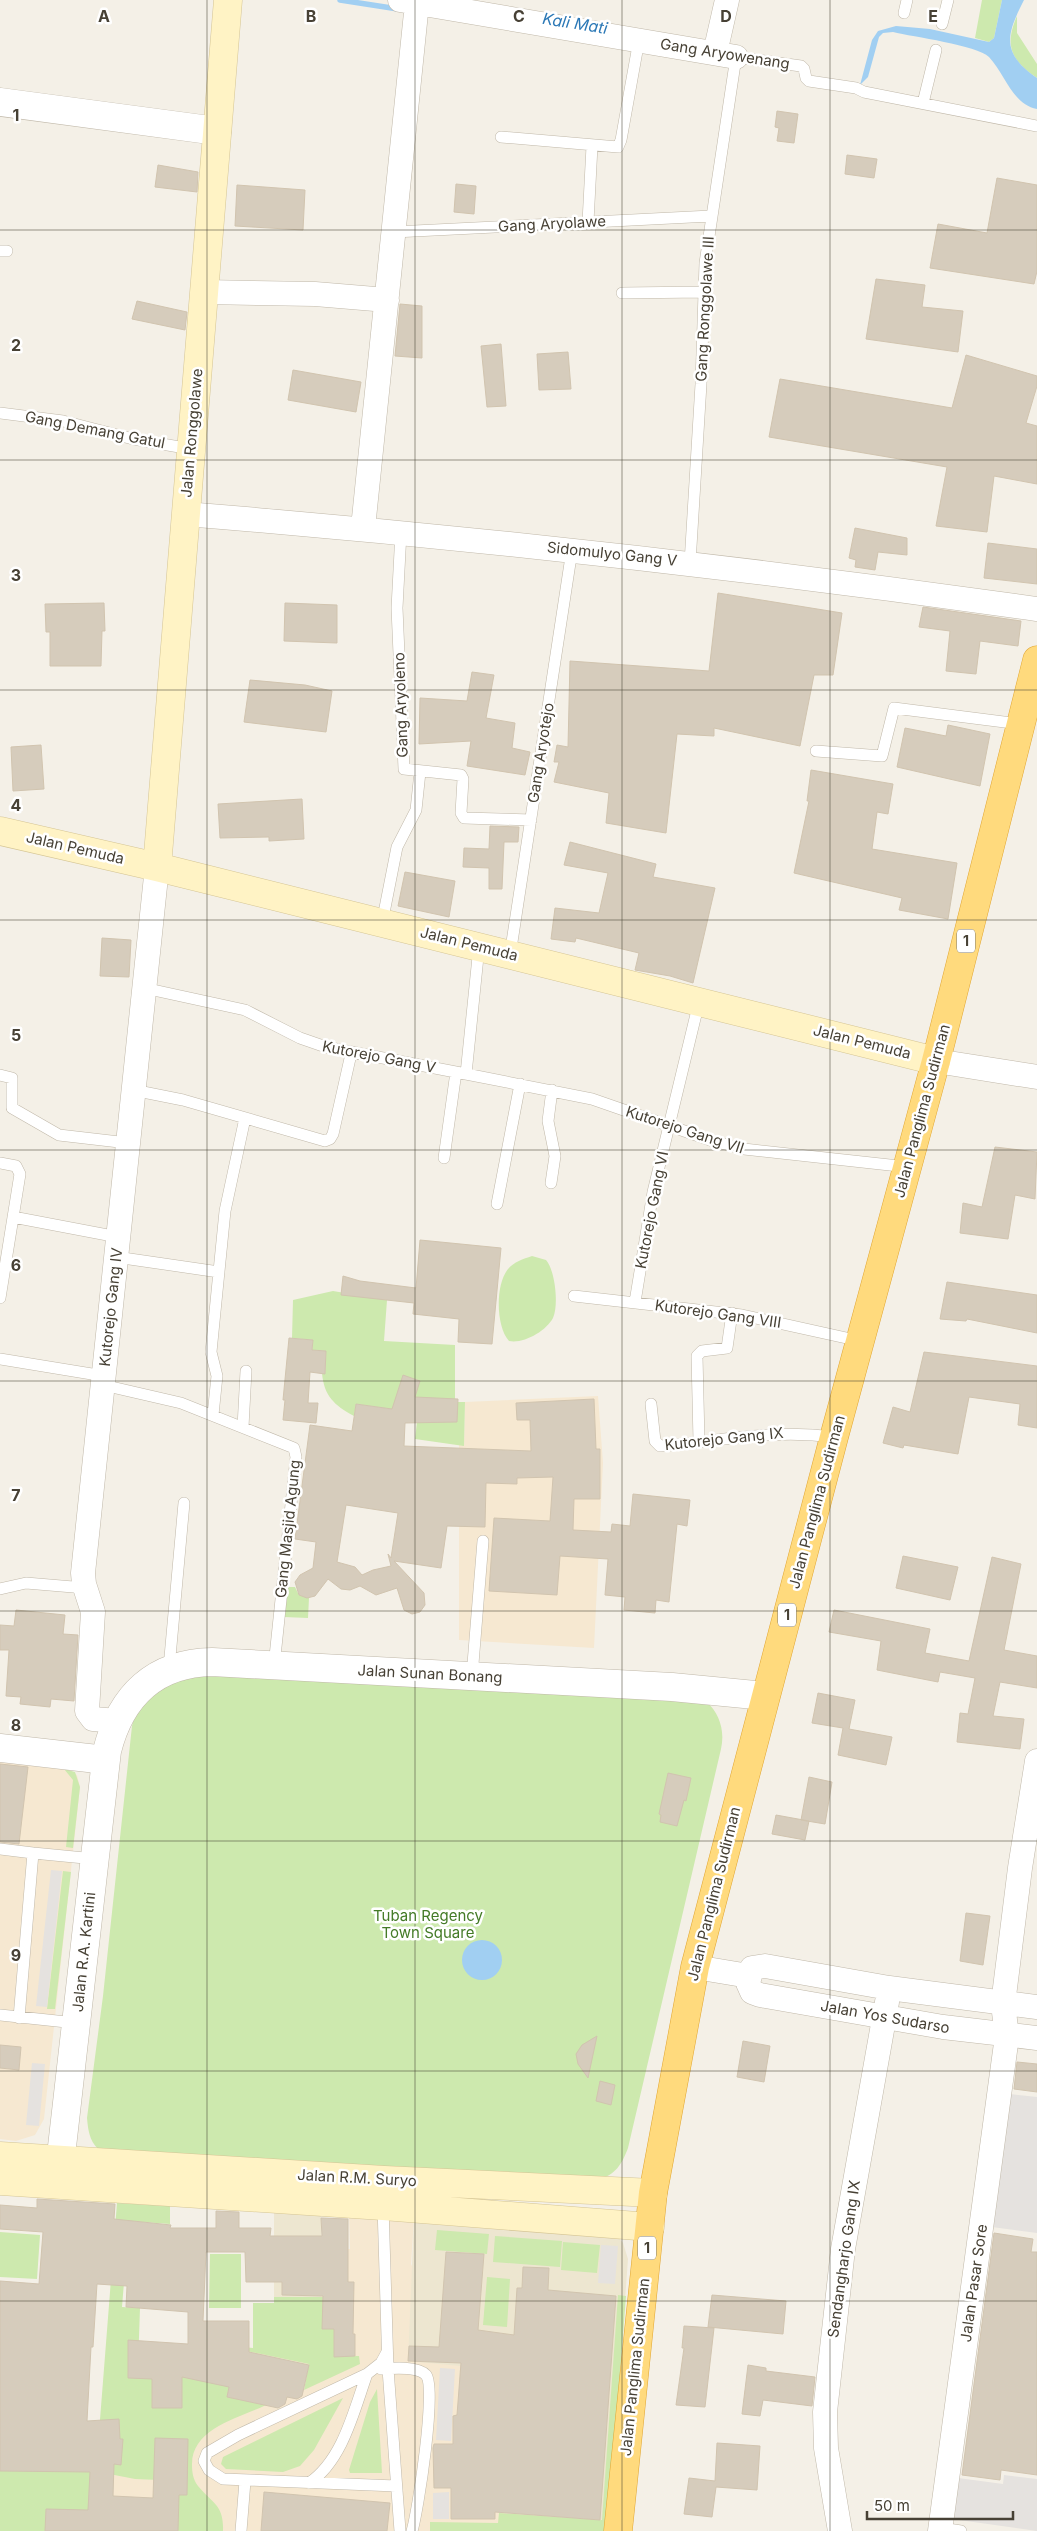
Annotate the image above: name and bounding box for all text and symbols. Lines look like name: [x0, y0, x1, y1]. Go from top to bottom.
text: A: [98, 6, 110, 26]
text: B: [306, 6, 316, 26]
text: C: [513, 6, 525, 26]
text: D: [720, 6, 732, 26]
text: E: [928, 6, 938, 26]
water label: Kali Mati: [541, 8, 610, 38]
street label: Gang Aryowenang: [659, 34, 791, 73]
text: 1: [13, 105, 19, 125]
street label: Gang Aryolawe: [498, 211, 606, 236]
street label: Gang Ronggolawe III: [691, 236, 718, 382]
text: 2: [11, 335, 21, 355]
street label: Jalan Ronggolawe: [176, 368, 207, 498]
street label: Gang Demang Gatul: [23, 407, 167, 452]
street label: Sidomulyo Gang V: [546, 537, 678, 570]
text: 3: [11, 565, 21, 585]
street label: Gang Aryoleno: [389, 652, 412, 758]
street label: Gang Aryotejo: [523, 701, 558, 804]
text: 4: [11, 795, 22, 815]
street label: Jalan Pemuda: [24, 827, 126, 868]
street label: Jalan Pemuda: [418, 922, 520, 965]
road number: 1: [957, 929, 975, 952]
street label: Jalan Pemuda: [811, 1020, 913, 1063]
street label: Jalan Panglima Sudirman: [889, 1022, 954, 1200]
text: 5: [11, 1025, 21, 1045]
street label: Kutorejo Gang V: [321, 1036, 438, 1077]
street label: Kutorejo Gang VII: [623, 1101, 747, 1158]
street label: Kutorejo Gang VI: [631, 1149, 672, 1270]
street label: Kutorejo Gang IV: [95, 1247, 126, 1367]
text: 6: [11, 1255, 21, 1275]
street label: Kutorejo Gang VIII: [654, 1295, 783, 1332]
street label: Jalan Panglima Sudirman: [784, 1413, 849, 1591]
street label: Kutorejo Gang IX: [664, 1423, 784, 1454]
street label: Gang Masjid Agung: [271, 1459, 304, 1599]
text: 7: [11, 1485, 21, 1505]
road number: 1: [778, 1604, 796, 1626]
street label: Jalan Sunan Bonang: [357, 1660, 503, 1687]
text: 8: [11, 1715, 21, 1735]
street label: Jalan Panglima Sudirman: [683, 1805, 744, 1983]
street label: Jalan R.A. Kartini: [68, 1891, 99, 2013]
park label: Tuban Regency Town Square: [373, 1906, 484, 1942]
text: 9: [11, 1945, 21, 1965]
street label: Jalan Yos Sudarso: [819, 1996, 951, 2037]
street label: Jalan R.M. Suryo: [297, 2165, 417, 2190]
street label: Sendangharjo Gang IX: [823, 2179, 864, 2339]
street label: Jalan Pasar Sore: [956, 2223, 991, 2343]
road number: 1: [638, 2236, 656, 2260]
street label: Jalan Panglima Sudirman: [616, 2277, 653, 2457]
scale bar: [867, 2488, 1013, 2520]
text: 50 m: [874, 2496, 910, 2515]

